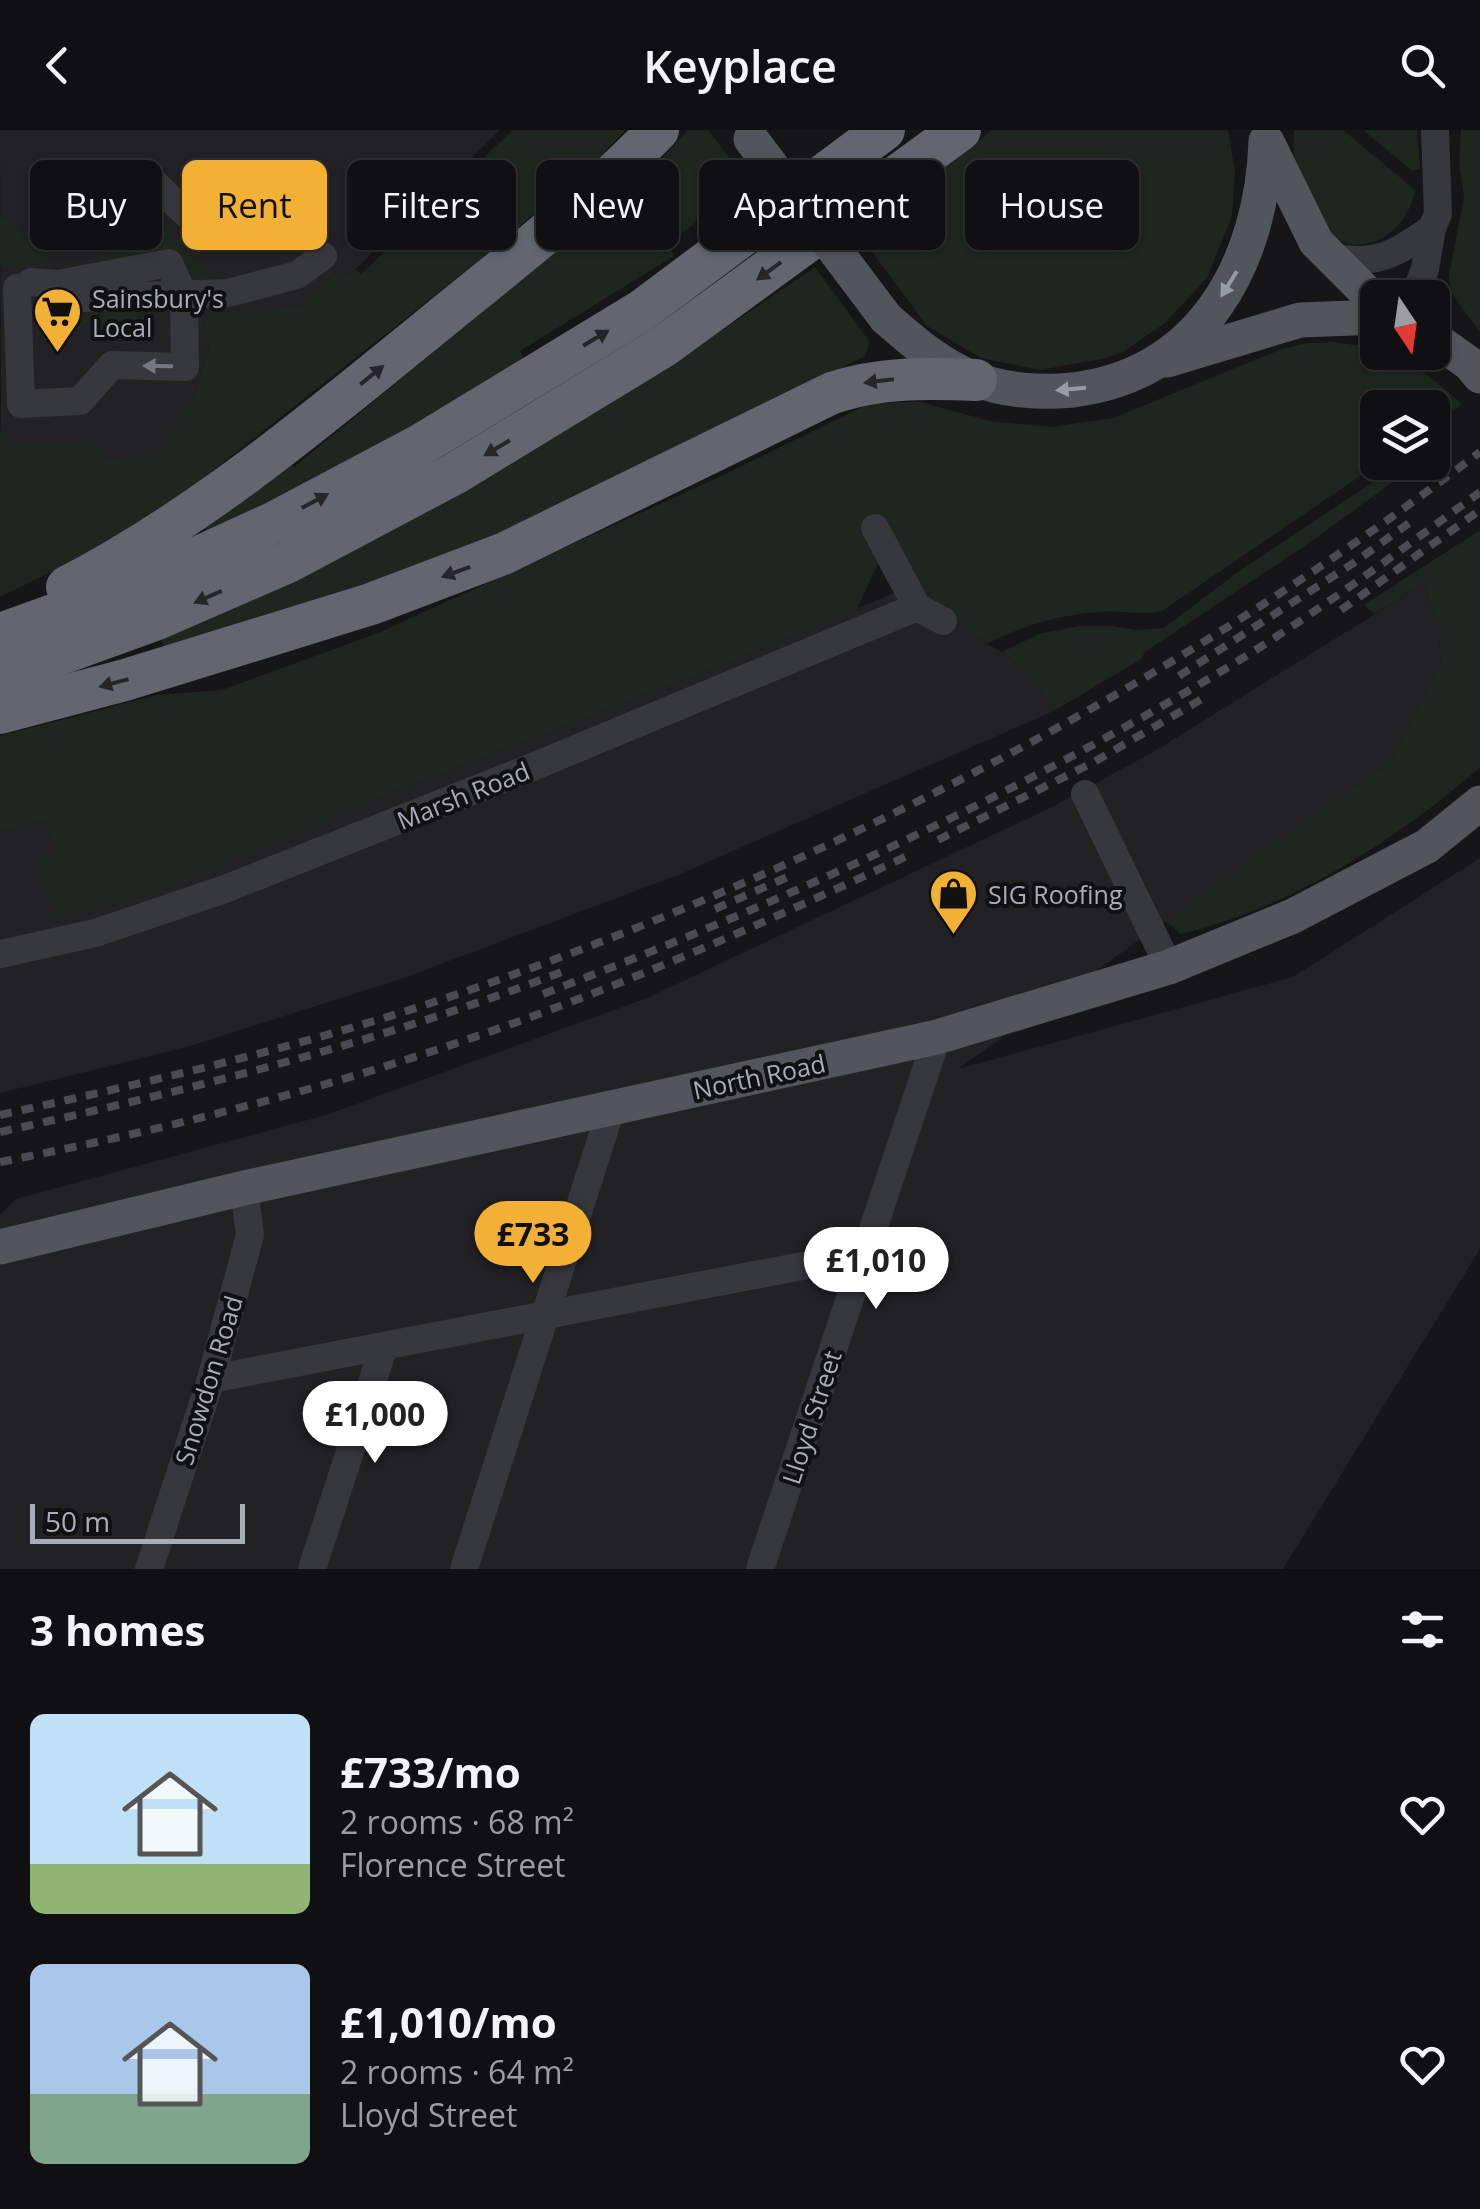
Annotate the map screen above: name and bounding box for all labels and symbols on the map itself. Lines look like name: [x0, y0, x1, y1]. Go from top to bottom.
one-way arrow: [755, 261, 782, 280]
one-way arrow: [1221, 270, 1238, 298]
north arrow: [1360, 280, 1450, 370]
place label: Sainsbury's Local: [92, 281, 224, 344]
supermarket icon: Sainsbury's Local: [31, 286, 83, 354]
one-way arrow: [582, 330, 610, 347]
one-way arrow: [142, 358, 174, 374]
one-way arrow: [359, 365, 384, 386]
one-way arrow: [863, 373, 894, 389]
one-way arrow: [1054, 382, 1086, 398]
one-way arrow: [483, 438, 510, 457]
one-way arrow: [300, 492, 329, 509]
one-way arrow: [441, 565, 471, 580]
one-way arrow: [193, 589, 223, 605]
one-way arrow: [98, 675, 129, 691]
street label: Marsh Road: [392, 753, 534, 837]
shop icon: SIG Roofing: [927, 868, 979, 936]
place label: SIG Roofing: [988, 877, 1123, 911]
street label: North Road: [690, 1045, 828, 1107]
pin: £733: [474, 1201, 592, 1286]
pin: £1,010: [795, 1227, 957, 1312]
street label: Snowdon Road: [166, 1291, 250, 1469]
street label: Lloyd Street: [773, 1346, 849, 1488]
pin: £1,000: [294, 1381, 456, 1466]
scale bar: [30, 1499, 245, 1544]

